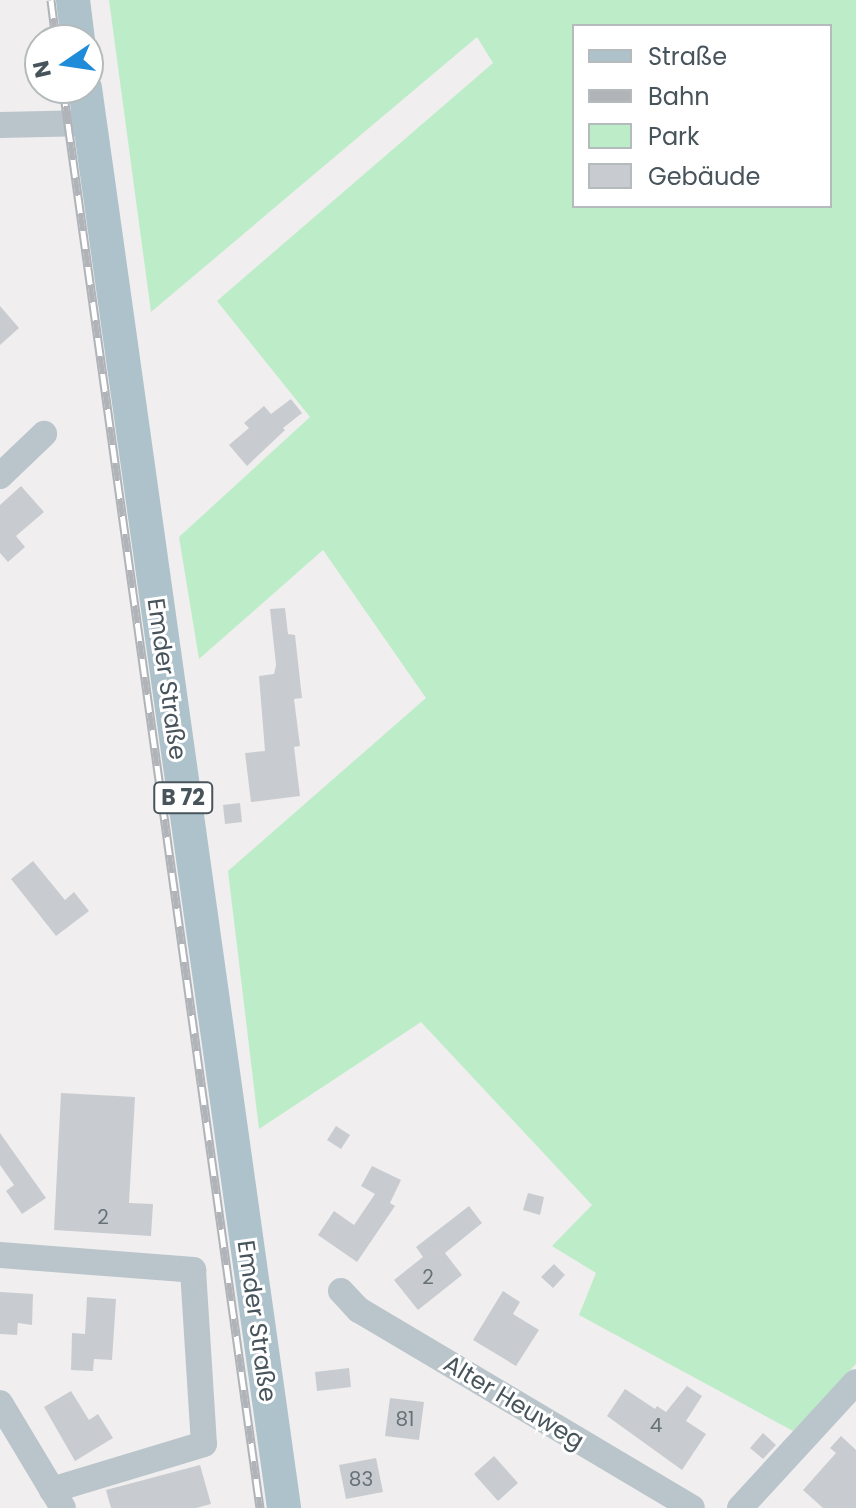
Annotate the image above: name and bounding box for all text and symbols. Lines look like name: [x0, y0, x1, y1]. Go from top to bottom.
north arrow: [24, 24, 104, 104]
legend: [572, 24, 832, 208]
text: Straße: [648, 40, 727, 73]
text: N: [25, 58, 59, 81]
text: Bahn: [648, 80, 710, 113]
text: Park: [648, 120, 699, 153]
text: Gebäude: [648, 160, 760, 193]
street label: Emder Straße: [141, 596, 193, 762]
road number: B 72: [153, 780, 213, 816]
house number: 2: [97, 1205, 109, 1229]
street label: Emder Straße: [231, 1238, 283, 1404]
house number: 2: [422, 1265, 434, 1289]
street label: Alter Heuweg: [439, 1349, 589, 1455]
house number: 81: [395, 1407, 415, 1431]
house number: 4: [650, 1413, 662, 1437]
house number: 83: [349, 1467, 373, 1491]

